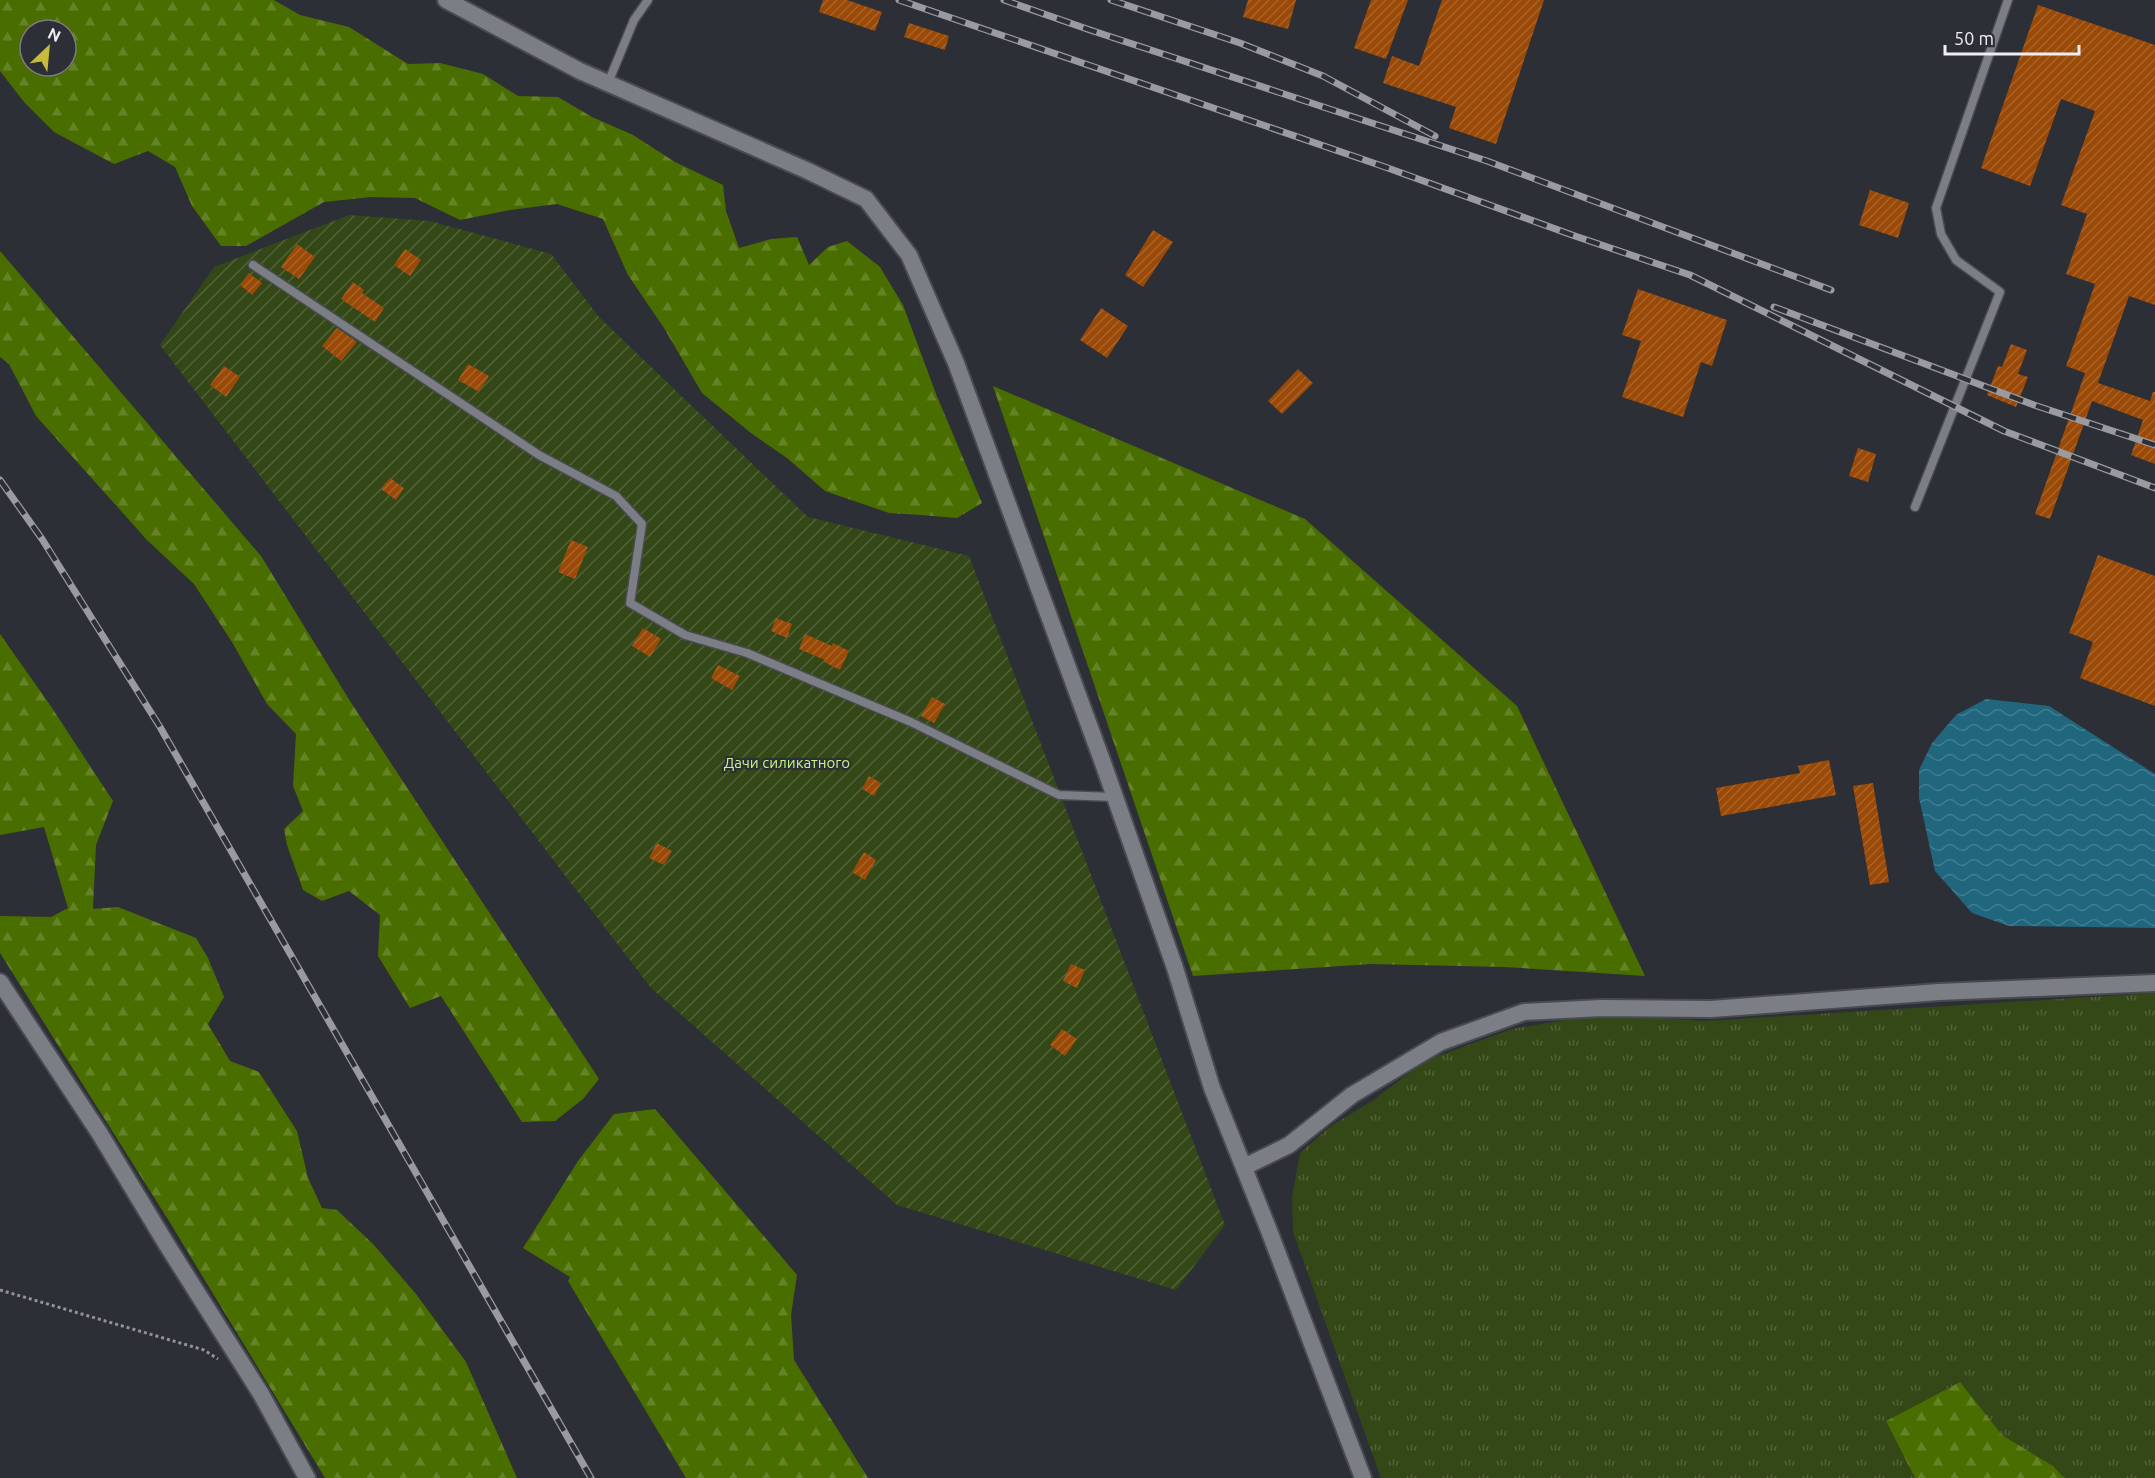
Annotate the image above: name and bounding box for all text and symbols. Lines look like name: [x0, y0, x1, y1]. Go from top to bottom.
north arrow: [18, 18, 78, 78]
scale bar: [1945, 18, 2078, 56]
text: N: [45, 24, 64, 45]
text: 50 m: [1954, 28, 1994, 48]
park label: Дачи силикатного: [724, 754, 850, 771]

